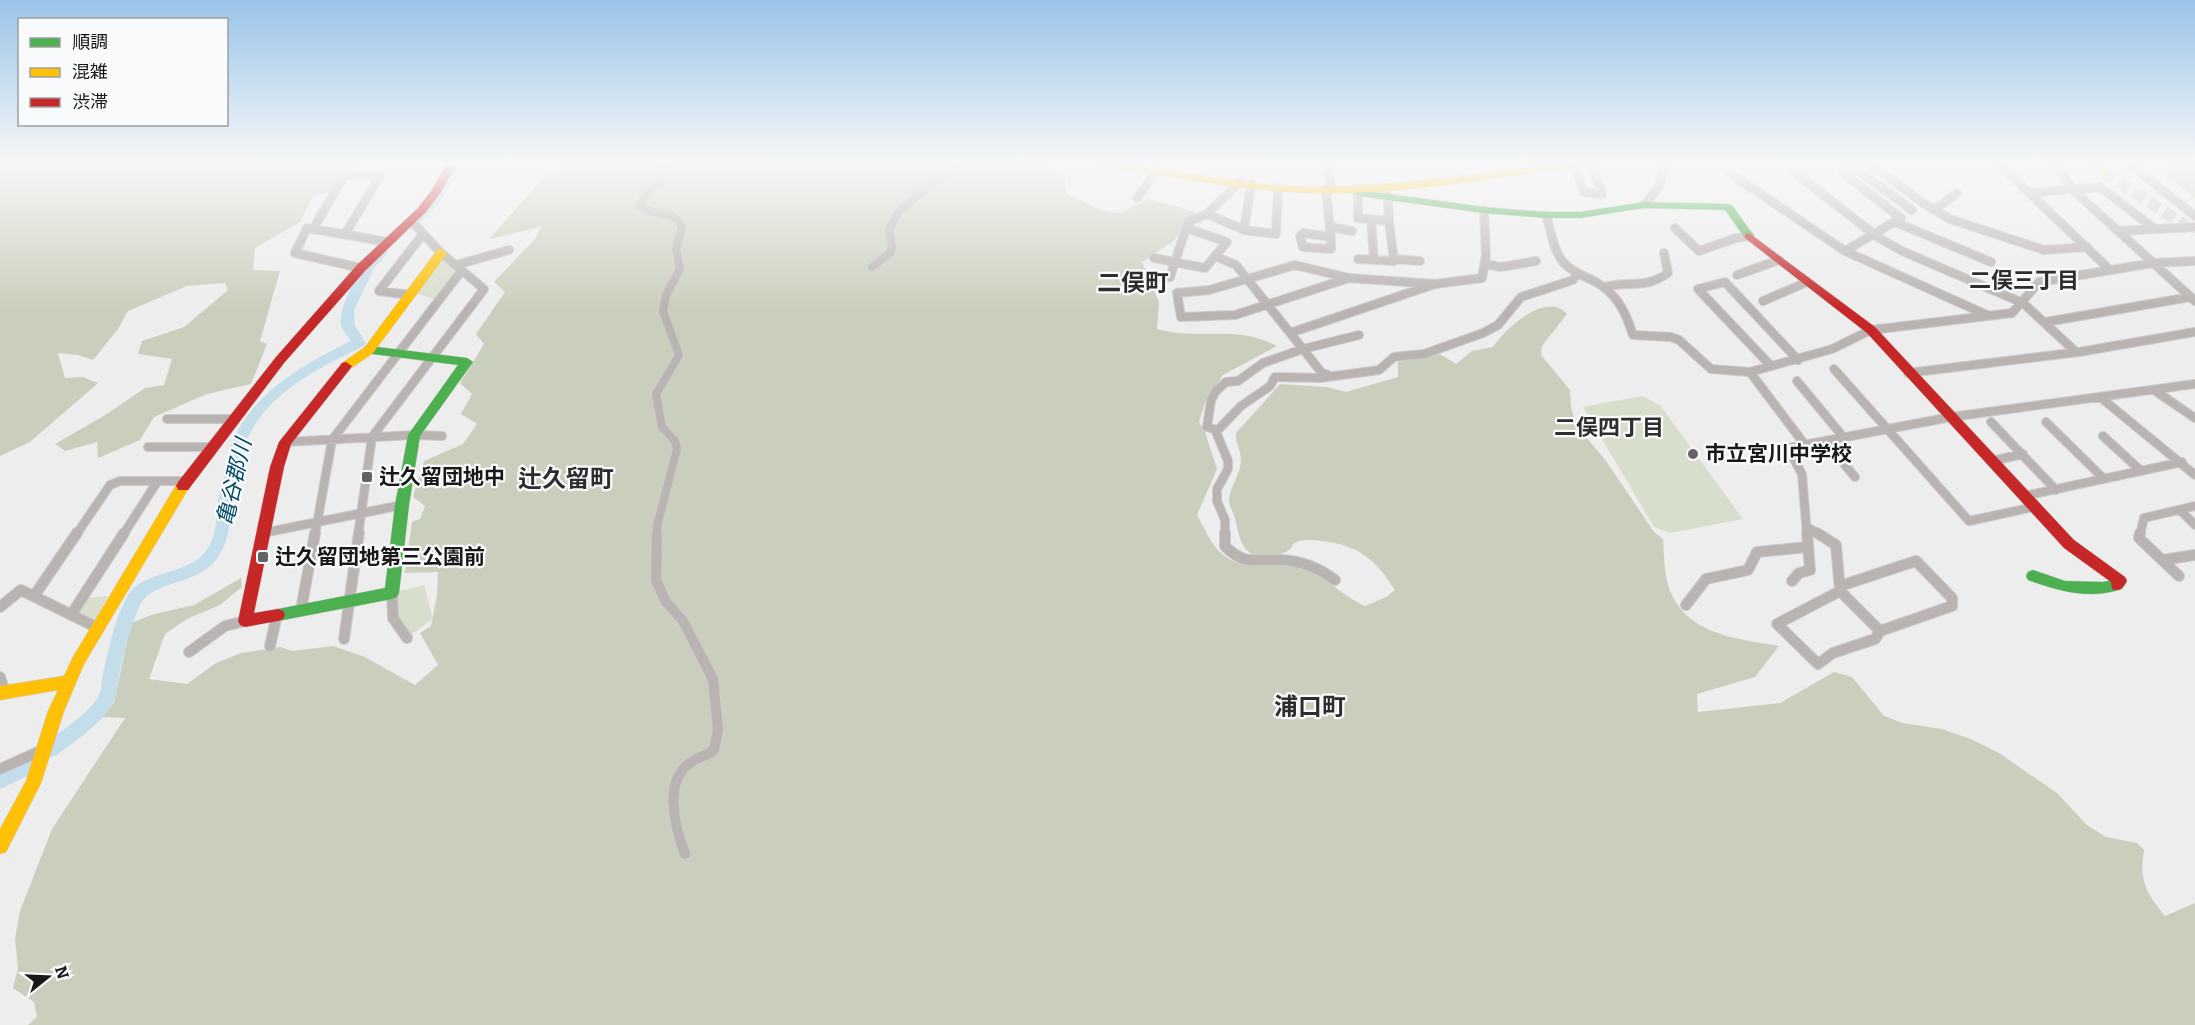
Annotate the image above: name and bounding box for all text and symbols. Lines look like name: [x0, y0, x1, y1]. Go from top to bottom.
legend: [18, 18, 228, 126]
text: 順調: [72, 31, 108, 53]
text: 混雑: [72, 61, 108, 83]
text: 渋滞: [72, 91, 108, 113]
district label: 二俣三丁目: [1969, 267, 2079, 294]
district label: 二俣町: [1097, 269, 1169, 297]
district label: 二俣四丁目: [1554, 414, 1664, 441]
water label: 亀谷郡川: [211, 434, 258, 528]
place label: 市立宮川中学校: [1705, 441, 1852, 467]
marker: 市立宮川中学校: [1686, 447, 1700, 461]
place label: 辻久留団地中: [379, 464, 505, 490]
district label: 辻久留町: [518, 465, 614, 493]
marker: 辻久留団地中: [360, 470, 374, 484]
place label: 辻久留団地第三公園前: [275, 544, 485, 570]
marker: 辻久留団地第三公園前: [256, 550, 270, 564]
district label: 浦口町: [1274, 693, 1346, 721]
north arrow: [18, 947, 78, 1007]
text: N: [51, 964, 73, 981]

